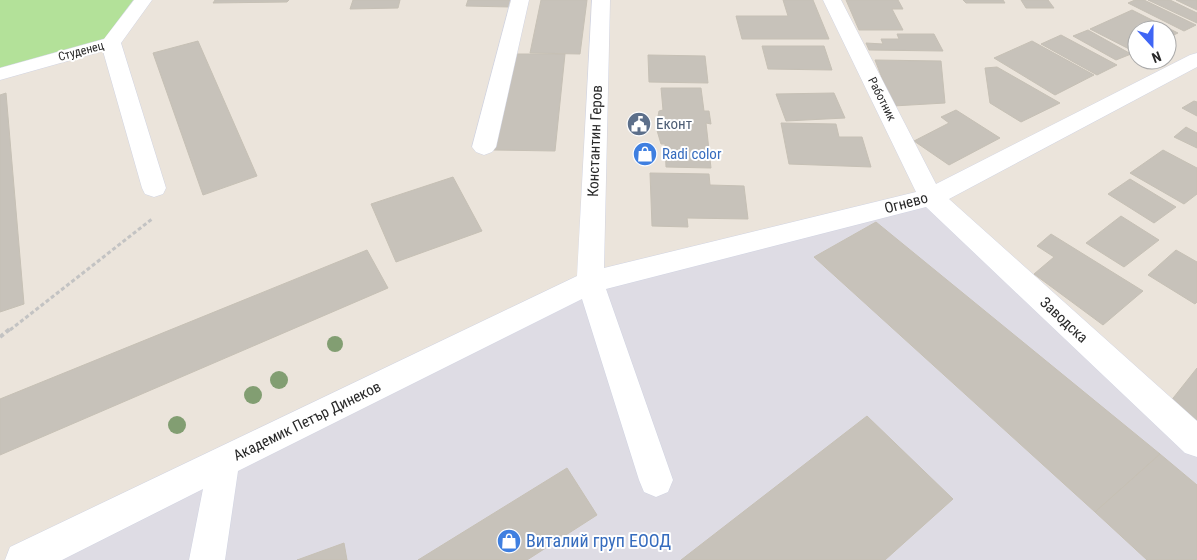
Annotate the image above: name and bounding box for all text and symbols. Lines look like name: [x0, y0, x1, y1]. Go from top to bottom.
north arrow: [1127, 20, 1177, 70]
street label: Студенец: [57, 38, 105, 64]
text: N: [1150, 48, 1164, 66]
street label: Работник: [865, 75, 899, 123]
street label: Константин Геров: [584, 85, 606, 197]
public building icon: Еконт: [626, 111, 652, 137]
place label: Еконт: [656, 115, 692, 133]
shop icon: Radi color: [632, 141, 658, 167]
place label: Radi color: [662, 145, 722, 163]
street label: Огнево: [882, 189, 930, 217]
street label: Заводска: [1036, 293, 1092, 347]
street label: Академик Петър Динеков: [230, 377, 384, 465]
shop icon: Виталий груп ЕООД: [496, 528, 522, 554]
place label: Виталий груп ЕООД: [526, 530, 671, 551]

